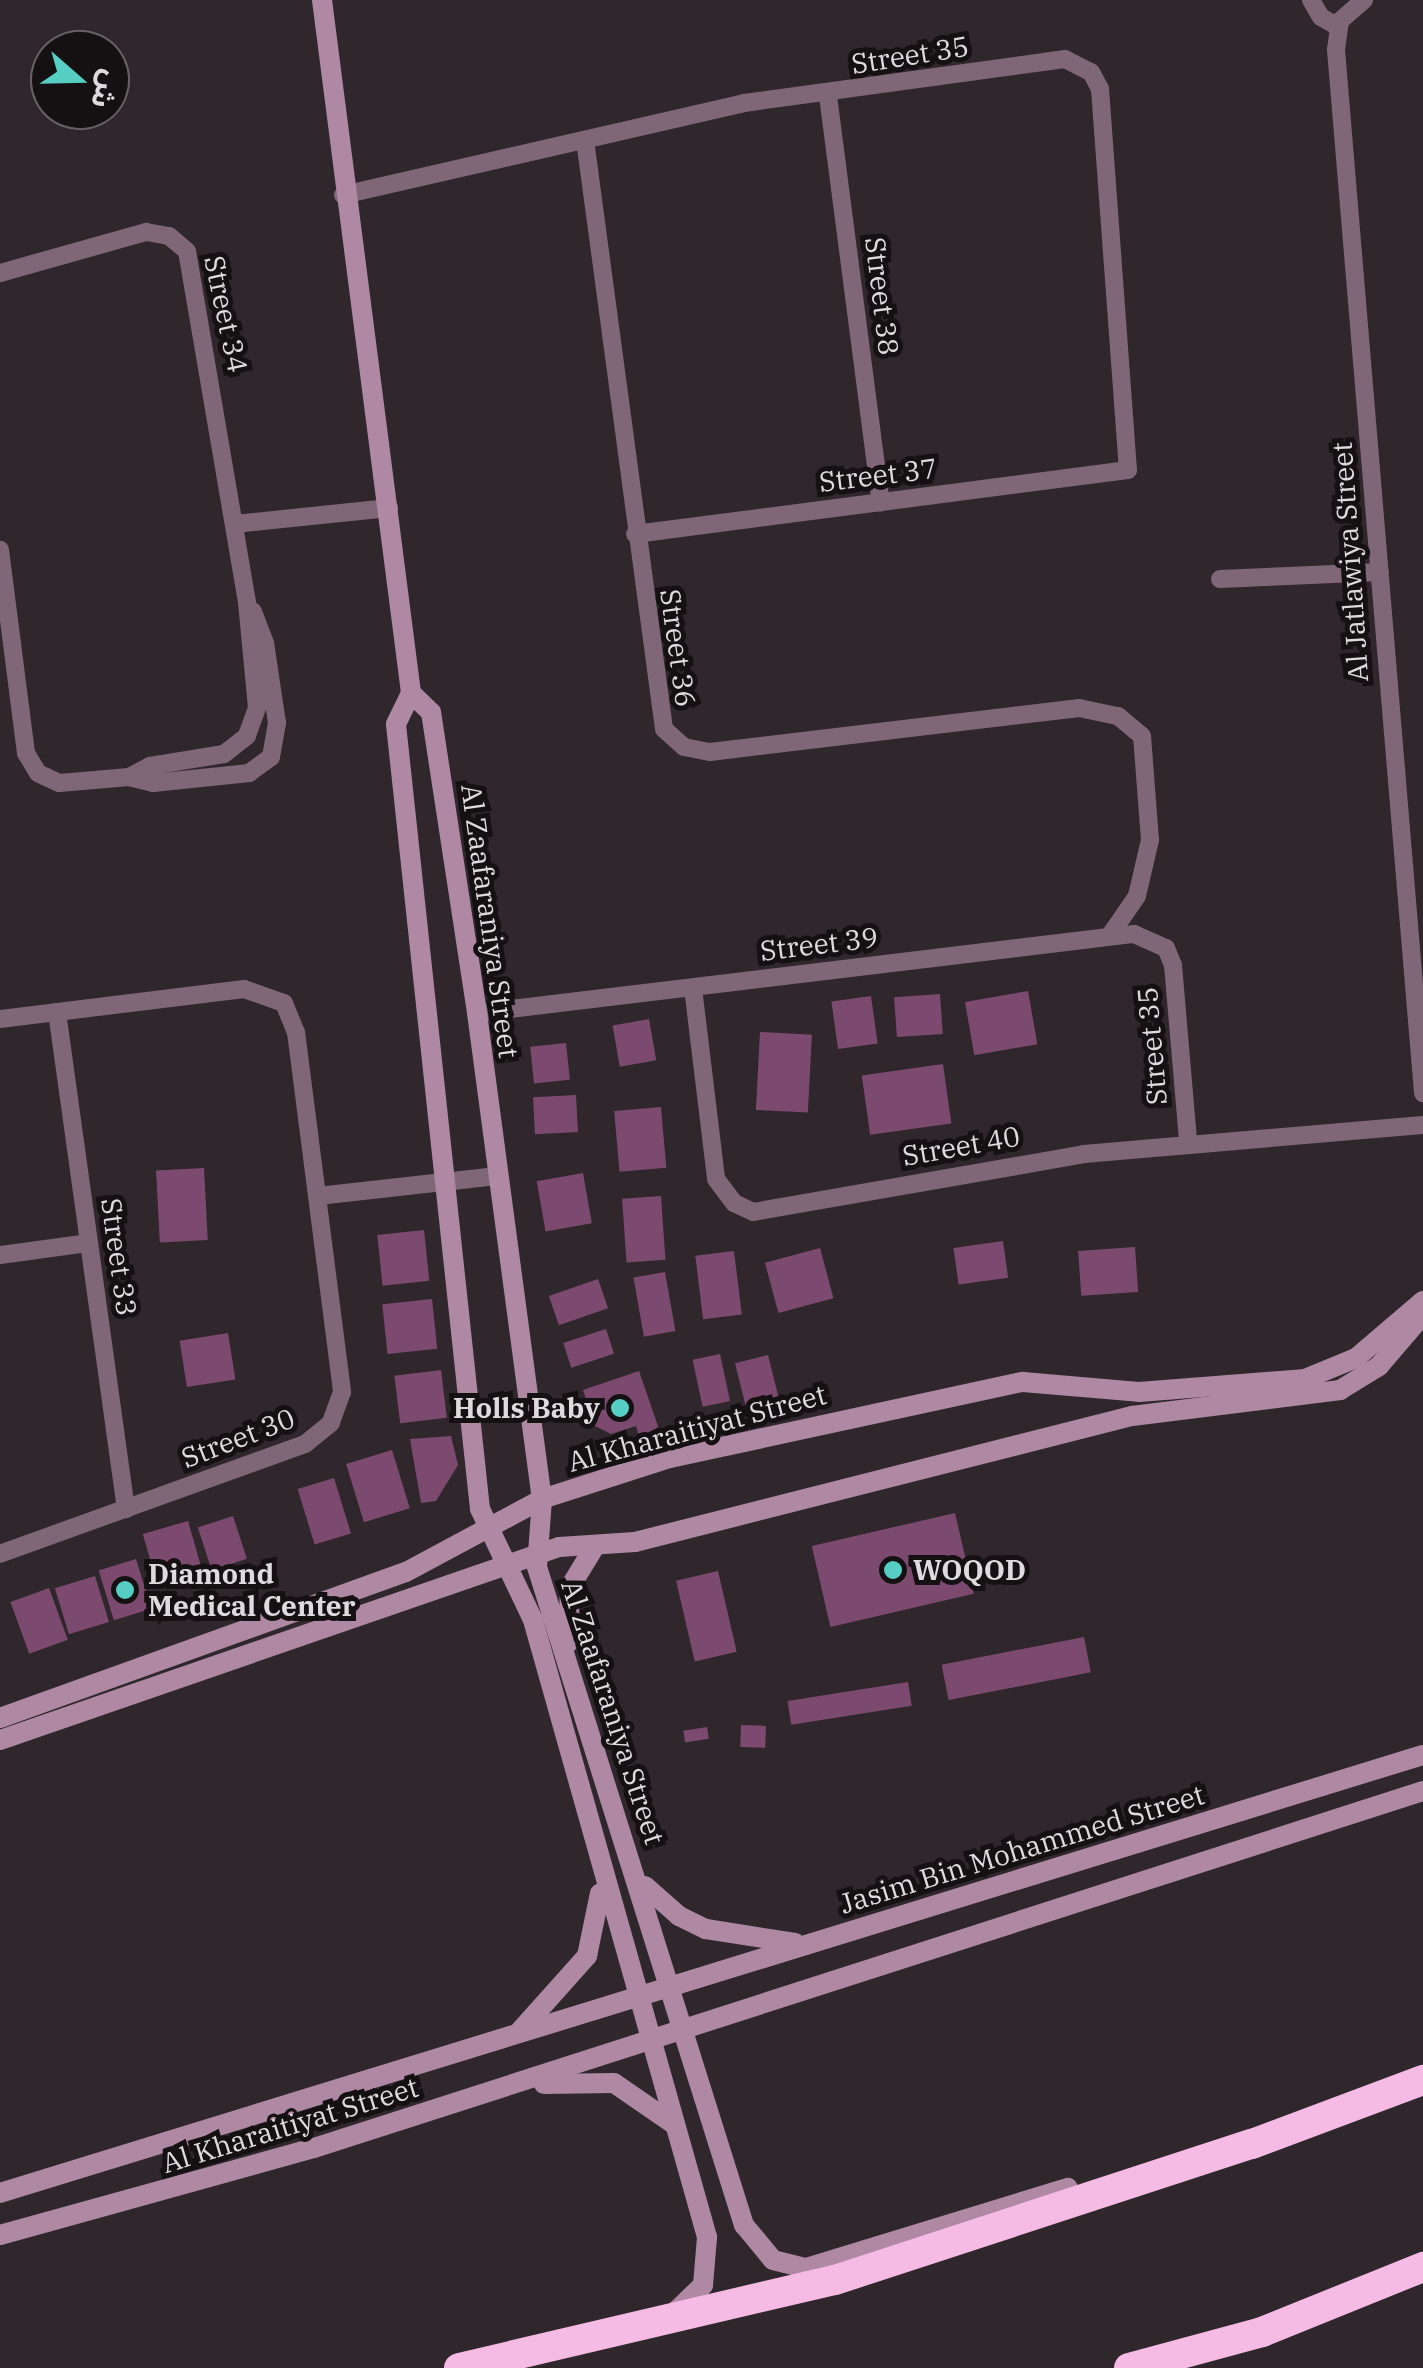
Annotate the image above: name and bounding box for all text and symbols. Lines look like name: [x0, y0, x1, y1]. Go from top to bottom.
street label: Street 35: [849, 29, 971, 81]
north arrow: [30, 30, 130, 130]
text: ش: [83, 65, 131, 114]
street label: Street 38: [858, 235, 906, 357]
street label: Street 34: [197, 252, 255, 376]
street label: Al Jatlawiya Street: [1325, 441, 1375, 683]
street label: Street 37: [817, 451, 939, 499]
street label: Street 36: [653, 587, 703, 709]
street label: Al Zaafaraniya Street: [454, 782, 526, 1060]
street label: Street 39: [758, 920, 880, 968]
street label: Street 35: [1130, 985, 1174, 1107]
street label: Street 40: [900, 1119, 1022, 1173]
street label: Street 33: [94, 1196, 144, 1318]
street label: Al Kharaitiyat Street: [564, 1377, 830, 1479]
place label: Holls Baby: [453, 1391, 600, 1425]
marker: Holls Baby: [609, 1397, 631, 1419]
street label: Street 30: [177, 1401, 299, 1475]
place label: WOQOD: [913, 1553, 1026, 1587]
place label: Diamond Medical Center: [148, 1557, 356, 1623]
marker: WOQOD: [882, 1559, 904, 1581]
street label: Al Zaafaraniya Street: [554, 1575, 672, 1849]
marker: Diamond Medical Center: [112, 1577, 138, 1603]
street label: Jasim Bin Mohammed Street: [836, 1777, 1208, 1921]
street label: Al Kharaitiyat Street: [158, 2070, 422, 2180]

